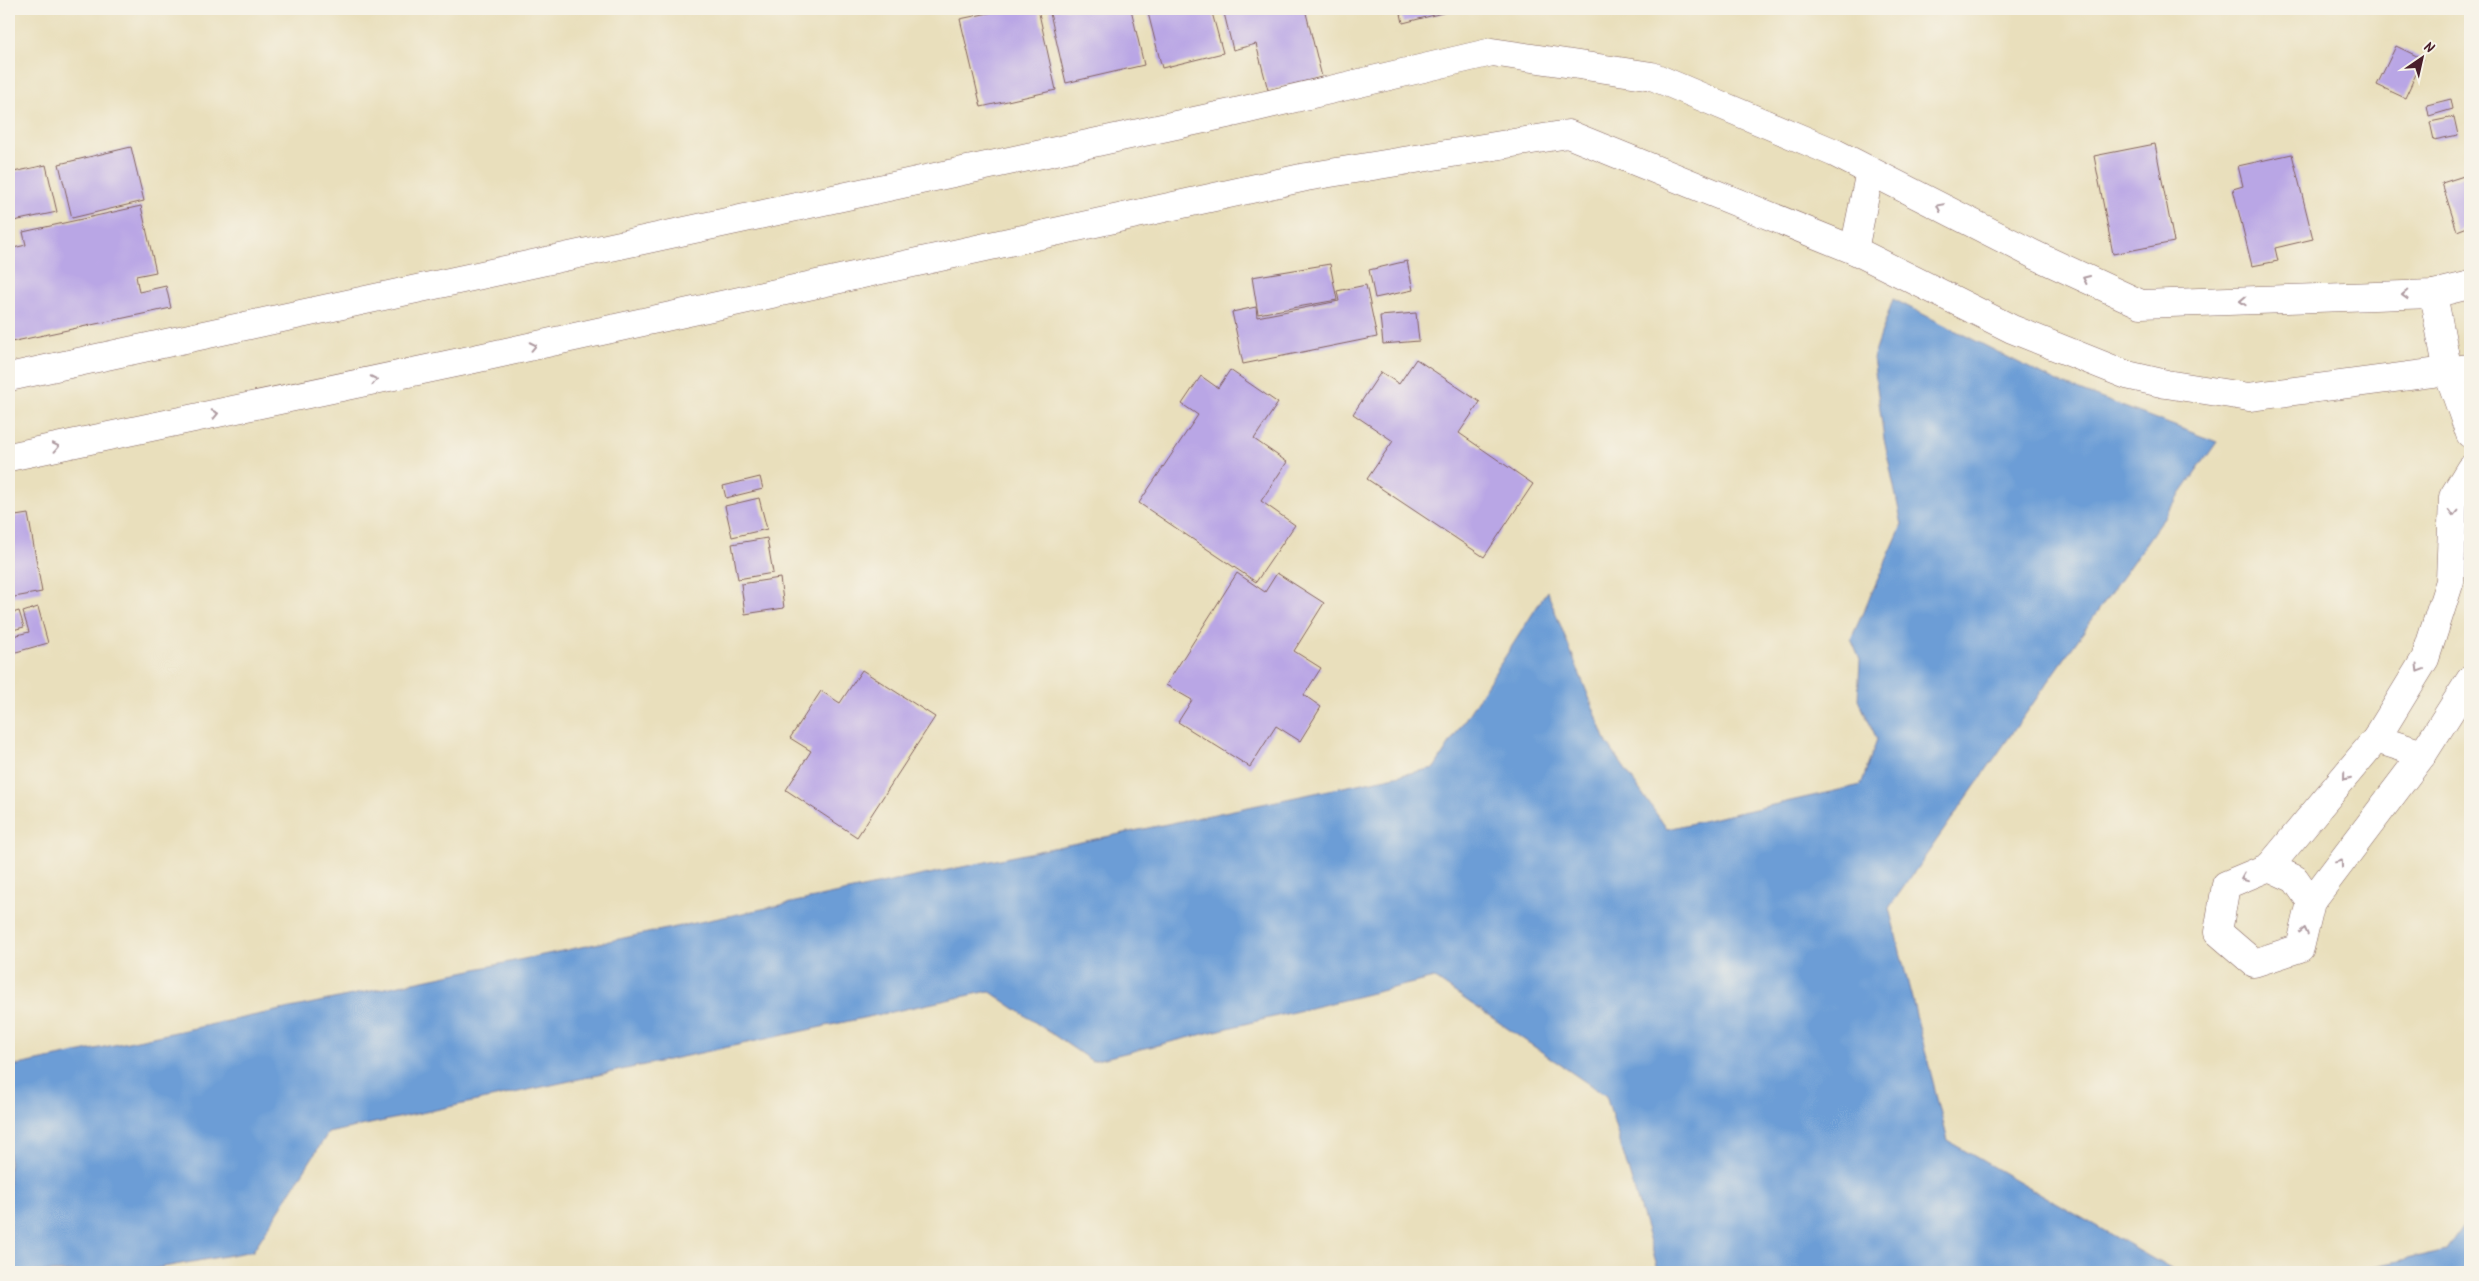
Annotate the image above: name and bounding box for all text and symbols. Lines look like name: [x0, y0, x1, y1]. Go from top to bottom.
north arrow: [2396, 32, 2446, 82]
text: N: [2419, 36, 2439, 60]
one-way arrow: [1936, 203, 1945, 213]
one-way arrow: [2082, 274, 2091, 285]
one-way arrow: [2401, 290, 2408, 300]
one-way arrow: [2238, 296, 2246, 307]
one-way arrow: [529, 341, 538, 352]
one-way arrow: [370, 375, 379, 386]
one-way arrow: [211, 409, 220, 420]
one-way arrow: [52, 443, 61, 453]
one-way arrow: [2447, 509, 2458, 517]
one-way arrow: [2415, 664, 2425, 673]
one-way arrow: [2343, 771, 2351, 780]
one-way arrow: [2334, 859, 2343, 869]
one-way arrow: [2240, 871, 2249, 882]
one-way arrow: [2298, 926, 2309, 935]

